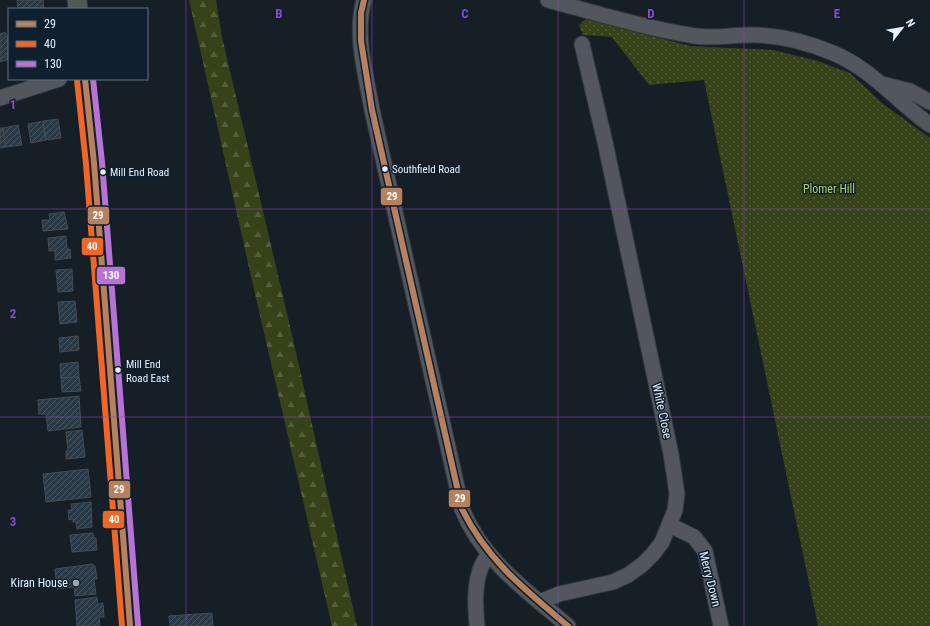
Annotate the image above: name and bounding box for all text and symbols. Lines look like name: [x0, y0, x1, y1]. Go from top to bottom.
text: B: [275, 6, 283, 21]
text: C: [461, 6, 469, 21]
text: D: [647, 6, 655, 21]
text: E: [834, 6, 841, 21]
legend: [8, 8, 148, 80]
north arrow: [882, 8, 922, 48]
text: 29: [44, 17, 56, 31]
text: N: [903, 17, 918, 30]
text: 40: [44, 37, 56, 51]
text: 130: [44, 57, 62, 71]
text: 1: [10, 97, 16, 112]
place label: Southfield Road: [392, 163, 460, 176]
marker: Southfield Road: [380, 164, 390, 174]
place label: Mill End Road: [110, 166, 169, 179]
marker: Mill End Road: [98, 167, 108, 177]
park label: Plomer Hill: [803, 182, 855, 196]
line badge: 29: [380, 187, 403, 206]
text: 29: [386, 190, 398, 203]
line badge: 29: [87, 206, 110, 225]
text: 29: [92, 209, 104, 222]
line badge: 40: [81, 237, 104, 256]
text: 40: [86, 240, 98, 253]
line badge: 130: [96, 266, 126, 285]
text: 130: [103, 269, 120, 282]
text: 2: [10, 306, 17, 321]
place label: Mill End Road East: [126, 358, 170, 385]
marker: Mill End Road East: [113, 365, 123, 375]
street label: White Close: [649, 382, 675, 440]
line badge: 29: [108, 480, 131, 499]
text: 29: [113, 483, 125, 496]
line badge: 29: [448, 489, 471, 508]
text: 29: [454, 492, 466, 505]
line badge: 40: [102, 510, 125, 529]
text: 40: [108, 513, 120, 526]
text: 3: [10, 514, 16, 529]
street label: Merry Down: [696, 550, 724, 608]
place label: Kiran House: [11, 576, 68, 590]
marker: Kiran House: [71, 578, 81, 588]

